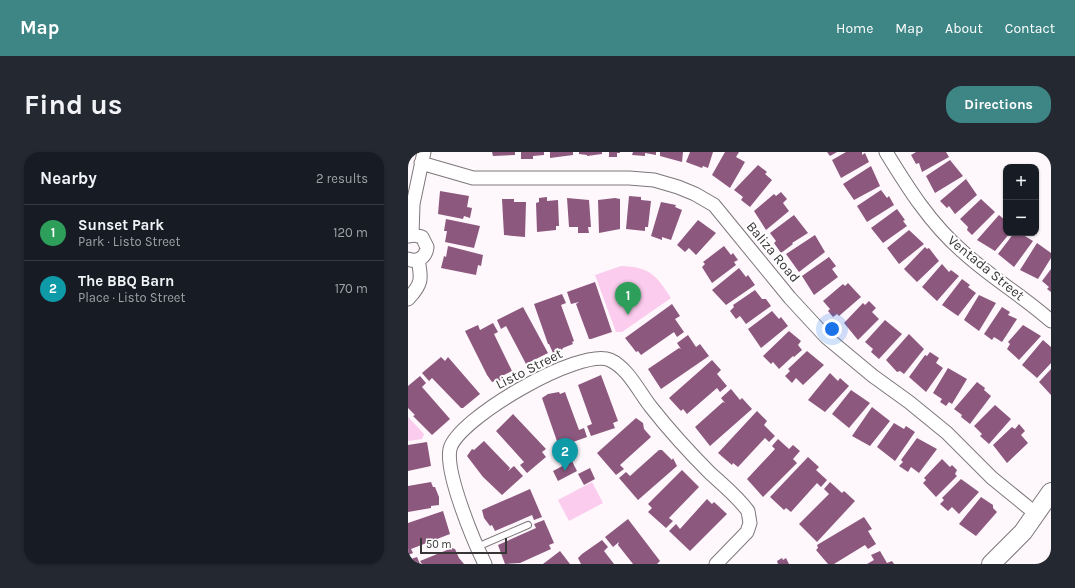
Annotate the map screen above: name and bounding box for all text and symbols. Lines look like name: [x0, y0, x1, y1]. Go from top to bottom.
text: Map: [20, 17, 59, 39]
text: Home: [836, 20, 873, 37]
text: Map: [895, 20, 923, 37]
text: About: [945, 20, 983, 37]
text: Contact: [1005, 20, 1055, 37]
button: Directions: [946, 86, 1051, 123]
text: Find us: [24, 88, 123, 121]
map controls: [1003, 164, 1039, 236]
button: +: [1003, 164, 1039, 200]
text: Nearby: [40, 168, 97, 188]
text: 2 results: [316, 171, 368, 186]
button: −: [1003, 200, 1039, 236]
text: Sunset Park: [78, 216, 164, 234]
street label: Baliza Road: [743, 218, 803, 286]
text: 1: [51, 225, 55, 240]
text: 120 m: [333, 225, 368, 240]
street label: Ventada Street: [944, 232, 1028, 304]
text: Park · Listo Street: [78, 234, 180, 249]
text: The BBQ Barn: [78, 272, 174, 290]
text: 2: [49, 281, 57, 296]
text: 170 m: [335, 281, 368, 296]
pin: 1: [615, 282, 641, 315]
text: Place · Listo Street: [78, 290, 185, 305]
your location: [822, 319, 842, 339]
street label: Listo Street: [493, 345, 565, 393]
pin: 2: [552, 438, 578, 471]
scale bar: [420, 536, 507, 555]
text: 50 m: [426, 538, 452, 551]

